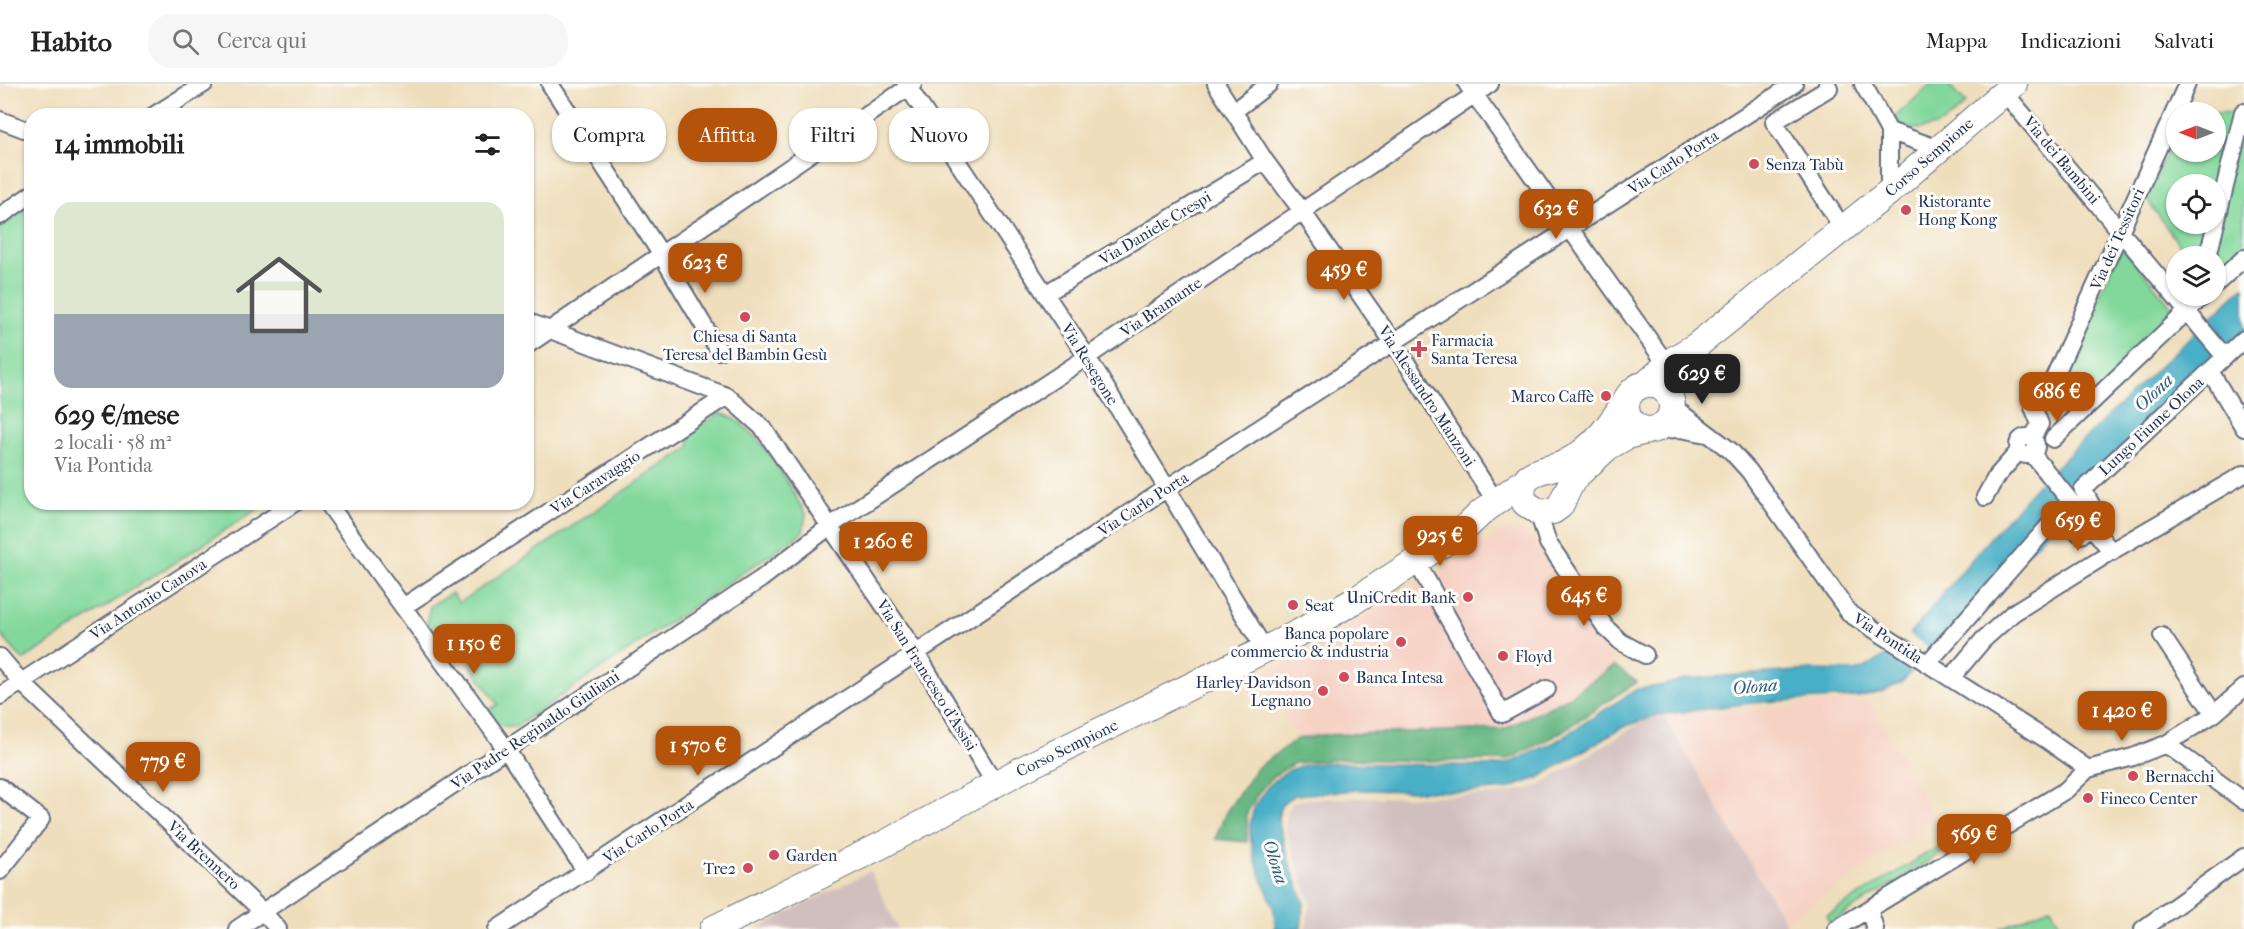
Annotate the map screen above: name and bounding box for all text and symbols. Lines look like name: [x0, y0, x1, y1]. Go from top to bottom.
search box: [148, 14, 568, 68]
text: Habito: [30, 25, 112, 58]
icon: search: [169, 25, 202, 58]
text: Cerca qui: [217, 28, 307, 54]
text: Mappa: [1926, 29, 1987, 53]
text: Indicazioni: [2020, 29, 2121, 53]
text: Salvati: [2154, 29, 2214, 53]
north arrow: [2166, 102, 2226, 162]
map controls: [2166, 102, 2226, 306]
chip: Compra: [552, 108, 666, 162]
chip: Affitta: [678, 108, 777, 162]
chip: Filtri: [789, 108, 877, 162]
chip: Nuovo: [889, 108, 989, 162]
street label: Via dei Bambini: [2019, 111, 2104, 208]
street label: Corso Sempione: [1881, 113, 1977, 201]
street label: Via Carlo Porta: [1623, 125, 1722, 199]
icon: filters: [471, 128, 504, 161]
text: 14 immobili: [54, 129, 184, 160]
place label: Senza Tabù: [1766, 155, 1844, 174]
marker: Senza Tabù: [1747, 157, 1761, 171]
button: locate: [2166, 174, 2226, 234]
street label: Via dei Tessitori: [2086, 185, 2148, 294]
street label: Via Daniele Crespi: [1095, 187, 1215, 269]
pin: 632 €: [1514, 189, 1598, 240]
place label: Ristorante Hong Kong: [1918, 192, 1997, 229]
text: 632 €: [1533, 197, 1579, 220]
marker: Ristorante Hong Kong: [1899, 203, 1913, 217]
icon: home: [225, 241, 333, 349]
pin: 623 €: [663, 243, 747, 294]
button: layers: [2166, 246, 2226, 306]
pin: 459 €: [1302, 250, 1386, 301]
text: 623 €: [682, 251, 728, 274]
text: 459 €: [1321, 258, 1367, 281]
street label: Via Bramante: [1116, 273, 1205, 342]
marker: Chiesa di Santa Teresa del Bambin Gesù: [738, 310, 752, 324]
street label: Via Resegone: [1057, 319, 1123, 408]
street label: Via Alessandro Manzoni: [1374, 321, 1480, 470]
place label: Chiesa di Santa Teresa del Bambin Gesù: [663, 327, 827, 364]
place label: Farmacia Santa Teresa: [1431, 331, 1518, 368]
marker: Farmacia Santa Teresa: [1412, 342, 1426, 356]
pin: 629 €: [1660, 354, 1744, 405]
text: 629 €: [1678, 362, 1726, 385]
water label: Olona: [2130, 370, 2178, 416]
pin: 686 €: [2015, 372, 2099, 423]
street label: Lungo Fiume Olona: [2095, 372, 2208, 479]
text: 686 €: [2033, 380, 2081, 403]
place label: Marco Caffè: [1511, 387, 1594, 406]
marker: Marco Caffè: [1599, 389, 1613, 403]
text: 629 €/mese: [54, 400, 179, 431]
text: 2 locali · 58 m²: [54, 431, 171, 454]
street label: Via Caravaggio: [546, 446, 643, 519]
text: Via Pontida: [54, 454, 153, 477]
street label: Via Carlo Porta: [1093, 467, 1192, 541]
pin: 659 €: [2036, 501, 2120, 552]
text: 659 €: [2055, 509, 2101, 532]
pin: 925 €: [1398, 516, 1482, 567]
pin: 1 260 €: [828, 522, 938, 573]
text: 925 €: [1417, 524, 1463, 547]
text: 1 260 €: [853, 530, 913, 553]
street label: Via Antonio Canova: [85, 554, 210, 644]
pin: 645 €: [1542, 576, 1626, 627]
text: 645 €: [1561, 584, 1607, 607]
place label: UniCredit Bank: [1346, 588, 1457, 607]
marker: UniCredit Bank: [1461, 590, 1475, 604]
street label: Via San Francesco d'Assisi: [872, 595, 982, 754]
place label: Seat: [1305, 596, 1335, 615]
marker: Seat: [1286, 598, 1300, 612]
street label: Via Pontida: [1849, 608, 1927, 668]
pin: 1 150 €: [419, 624, 529, 675]
place label: Banca popolare commercio & industria: [1231, 624, 1390, 661]
text: 1 150 €: [447, 632, 501, 655]
marker: Banca popolare commercio & industria: [1394, 635, 1408, 649]
place label: Floyd: [1515, 647, 1553, 666]
marker: Floyd: [1496, 649, 1510, 663]
street label: Via Padre Reginaldo Giuliani: [446, 666, 623, 794]
place label: Banca Intesa: [1356, 668, 1444, 687]
marker: Banca Intesa: [1337, 670, 1351, 684]
place label: Harley-Davidson Legnano: [1196, 673, 1312, 710]
water label: Olona: [1732, 675, 1778, 699]
marker: Harley-Davidson Legnano: [1316, 684, 1330, 698]
pin: 1 420 €: [2067, 691, 2177, 742]
text: 1 420 €: [2092, 699, 2152, 722]
street label: Corso Sempione: [1013, 715, 1121, 781]
pin: 1 570 €: [643, 726, 753, 777]
text: 1 570 €: [670, 734, 726, 757]
pin: 779 €: [121, 742, 205, 793]
text: 779 €: [140, 750, 186, 773]
place label: Bernacchi: [2145, 767, 2215, 786]
marker: Bernacchi: [2126, 769, 2140, 783]
place label: Fineco Center: [2100, 789, 2198, 808]
marker: Fineco Center: [2081, 791, 2095, 805]
street label: Via Carlo Porta: [598, 794, 697, 868]
pin: 569 €: [1932, 814, 2016, 865]
street label: Via Brennero: [163, 816, 244, 893]
text: 569 €: [1951, 822, 1997, 845]
water label: Olona: [1258, 837, 1292, 887]
place label: Garden: [786, 846, 838, 865]
marker: Garden: [767, 848, 781, 862]
place label: Tre2: [703, 859, 736, 878]
marker: Tre2: [741, 861, 755, 875]

